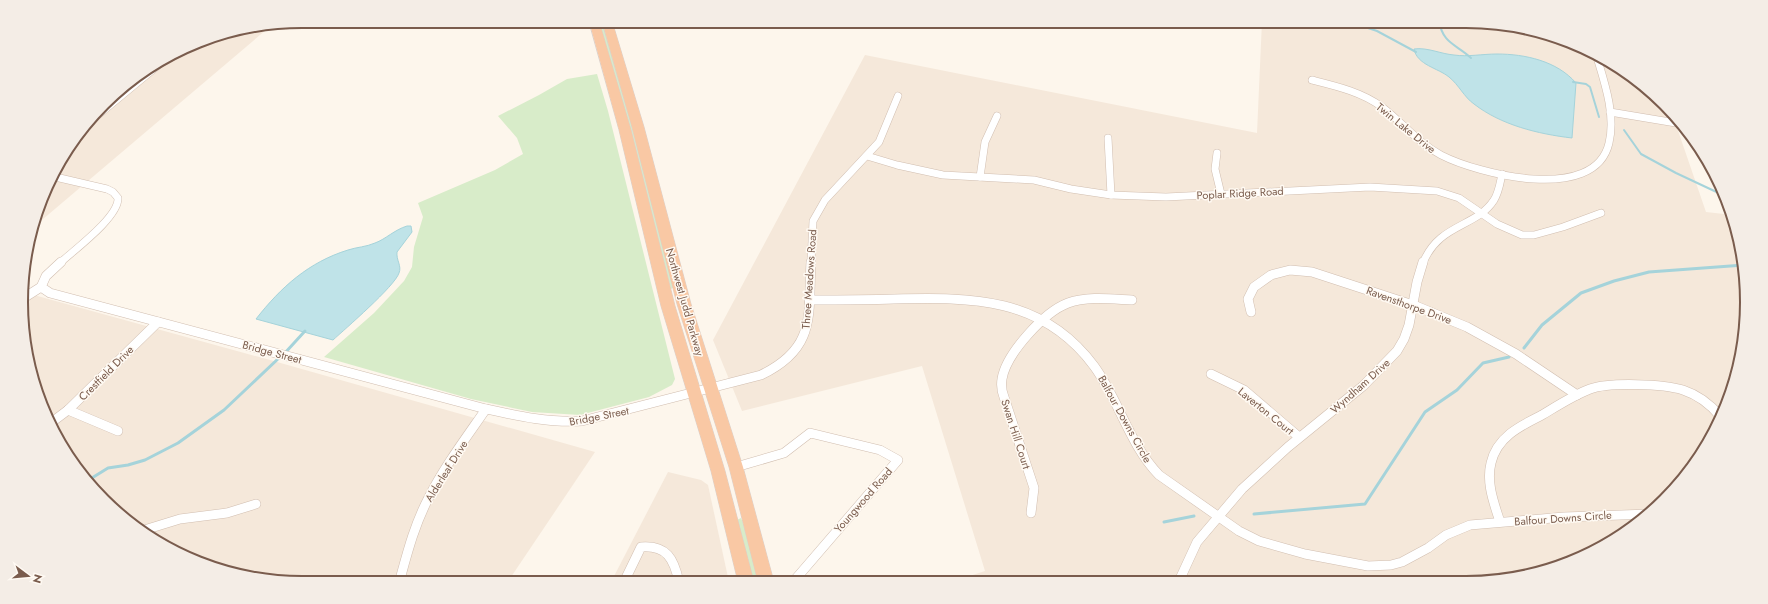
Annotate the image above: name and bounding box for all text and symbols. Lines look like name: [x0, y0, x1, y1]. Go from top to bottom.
street label: Twin Lake Drive: [1373, 99, 1439, 157]
street label: Poplar Ridge Road: [1196, 183, 1284, 203]
street label: Three Meadows Road: [798, 229, 820, 329]
street label: Northwest Judd Parkway: [662, 246, 708, 358]
street label: Ravensthorpe Drive: [1364, 282, 1454, 328]
street label: Bridge Street: [241, 336, 304, 368]
street label: Crestfield Drive: [75, 342, 137, 404]
street label: Wyndham Drive: [1327, 355, 1394, 417]
street label: Balfour Downs Circle: [1094, 372, 1156, 466]
street label: Laverton Court: [1235, 383, 1298, 439]
street label: Swan Hill Court: [997, 397, 1035, 471]
street label: Bridge Street: [568, 402, 631, 430]
street label: Alderleaf Drive: [421, 437, 471, 505]
street label: Youngwood Road: [830, 464, 896, 536]
street label: Balfour Downs Circle: [1514, 507, 1613, 529]
north arrow: [8, 556, 48, 596]
text: N: [29, 572, 47, 585]

